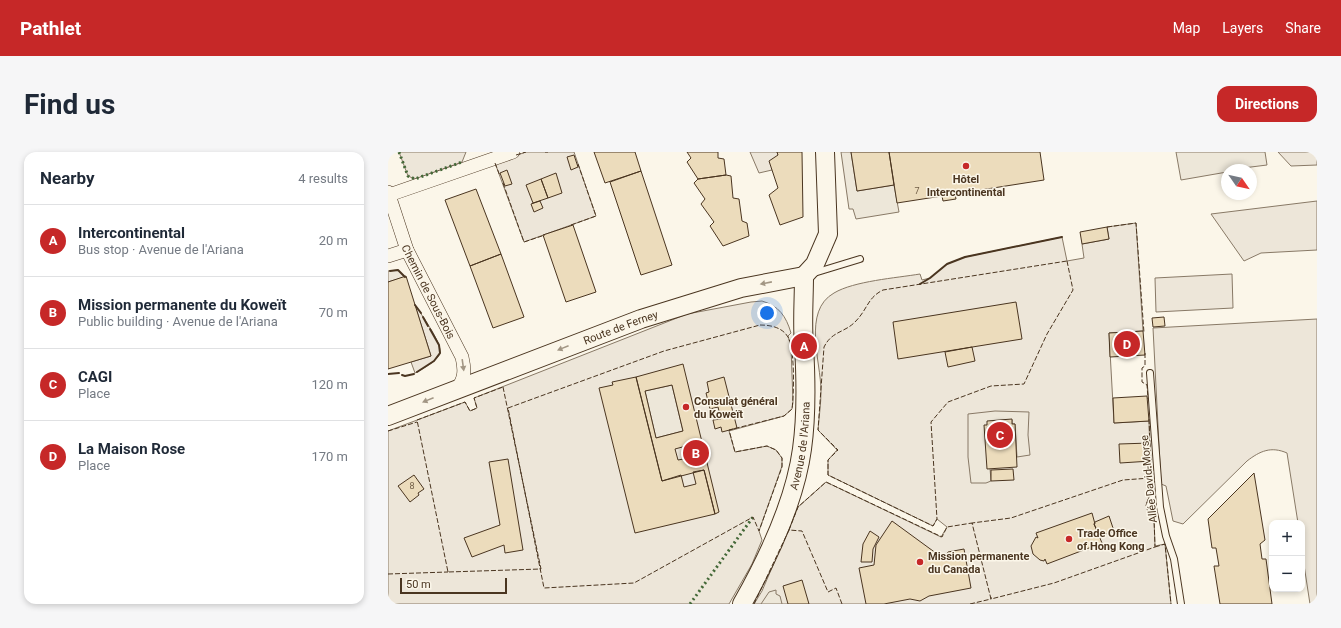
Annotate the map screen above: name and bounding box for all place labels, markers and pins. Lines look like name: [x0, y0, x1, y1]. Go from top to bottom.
marker: Hôtel Intercontinental: [961, 161, 971, 171]
place label: Hôtel Intercontinental: [927, 173, 1005, 199]
pin: D: [1114, 329, 1140, 359]
pin: A: [791, 331, 817, 361]
place label: Consulat général du Koweït: [694, 395, 778, 421]
marker: Consulat général du Koweït: [681, 402, 691, 412]
pin: C: [987, 420, 1013, 450]
pin: B: [683, 438, 709, 468]
place label: Trade Office of Hong Kong: [1077, 527, 1145, 553]
marker: Trade Office of Hong Kong: [1064, 534, 1074, 544]
place label: Mission permanente du Canada: [928, 550, 1029, 576]
marker: Mission permanente du Canada: [915, 557, 925, 567]

